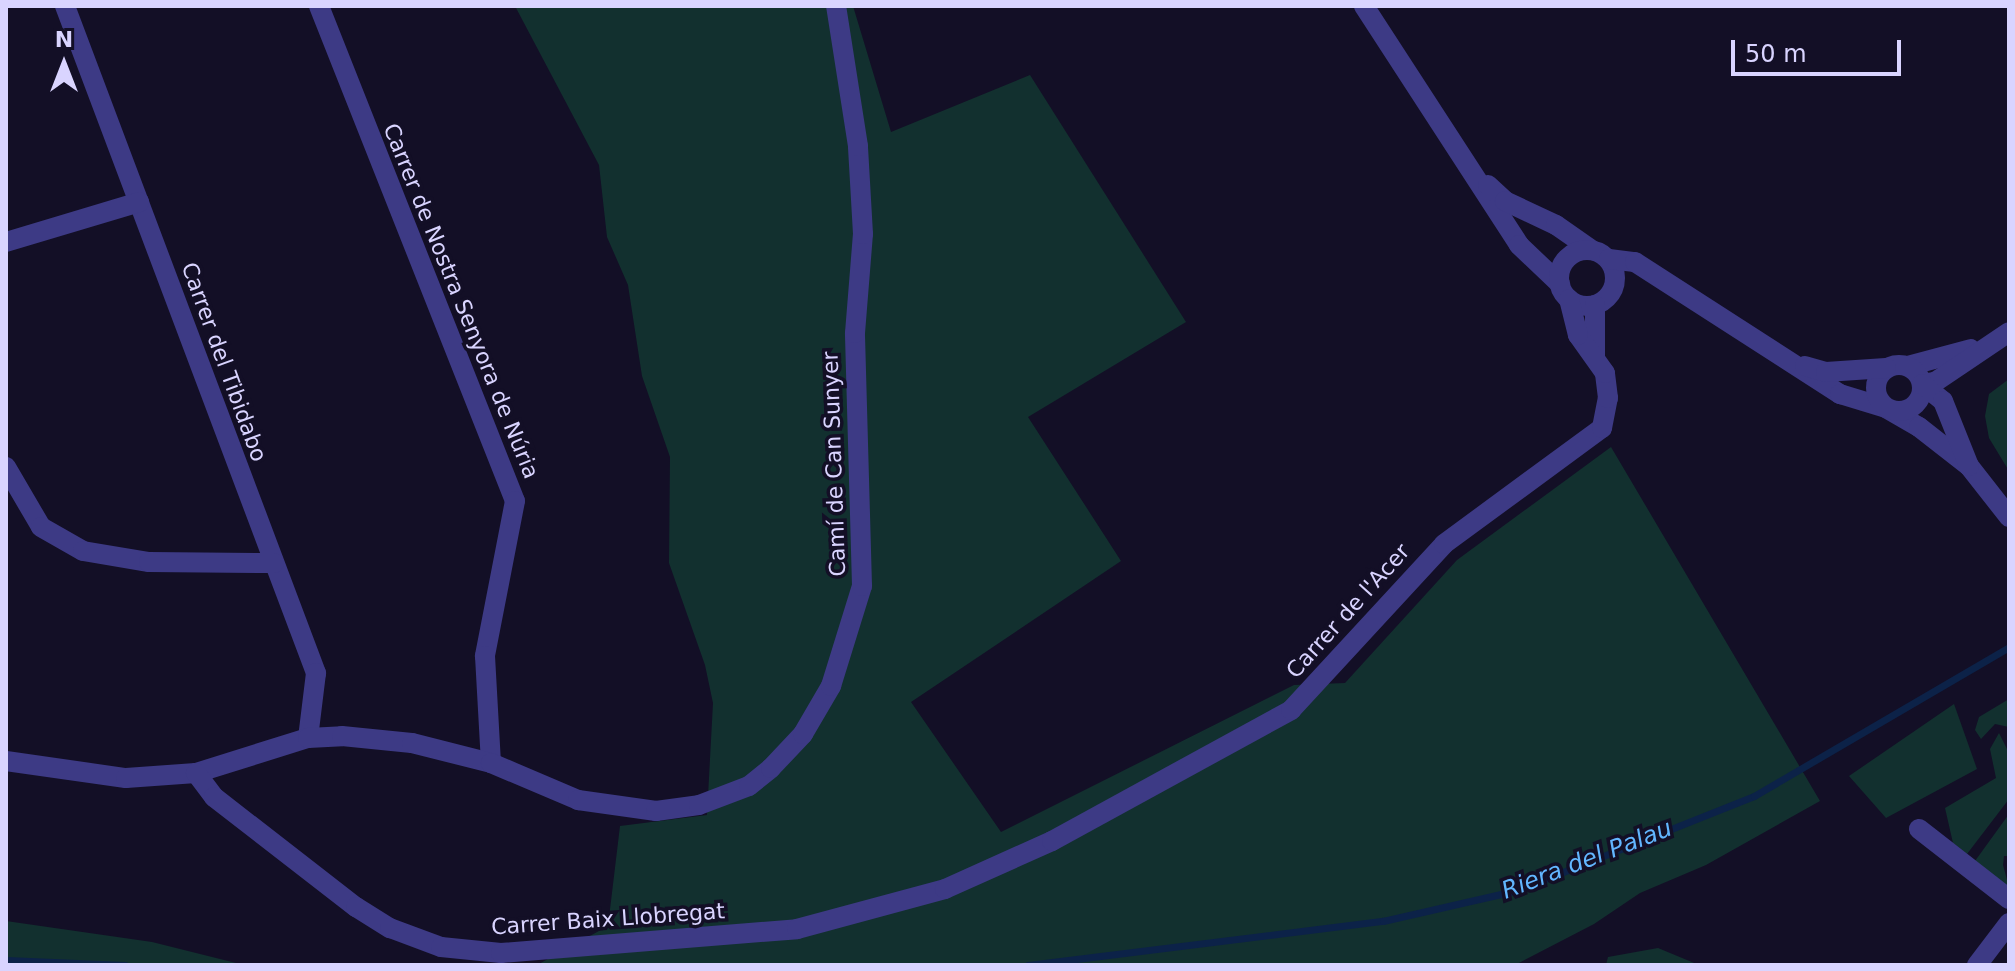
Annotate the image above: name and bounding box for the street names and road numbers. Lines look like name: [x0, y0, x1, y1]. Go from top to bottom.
street label: Carrer de Nostra Senyora de Núria: [377, 120, 545, 482]
street label: Carrer del Tibidabo: [176, 259, 272, 465]
street label: Camí de Can Sunyer: [817, 351, 851, 577]
street label: Carrer de l'Acer: [1281, 538, 1415, 684]
street label: Carrer Baix Llobregat: [490, 898, 726, 940]

